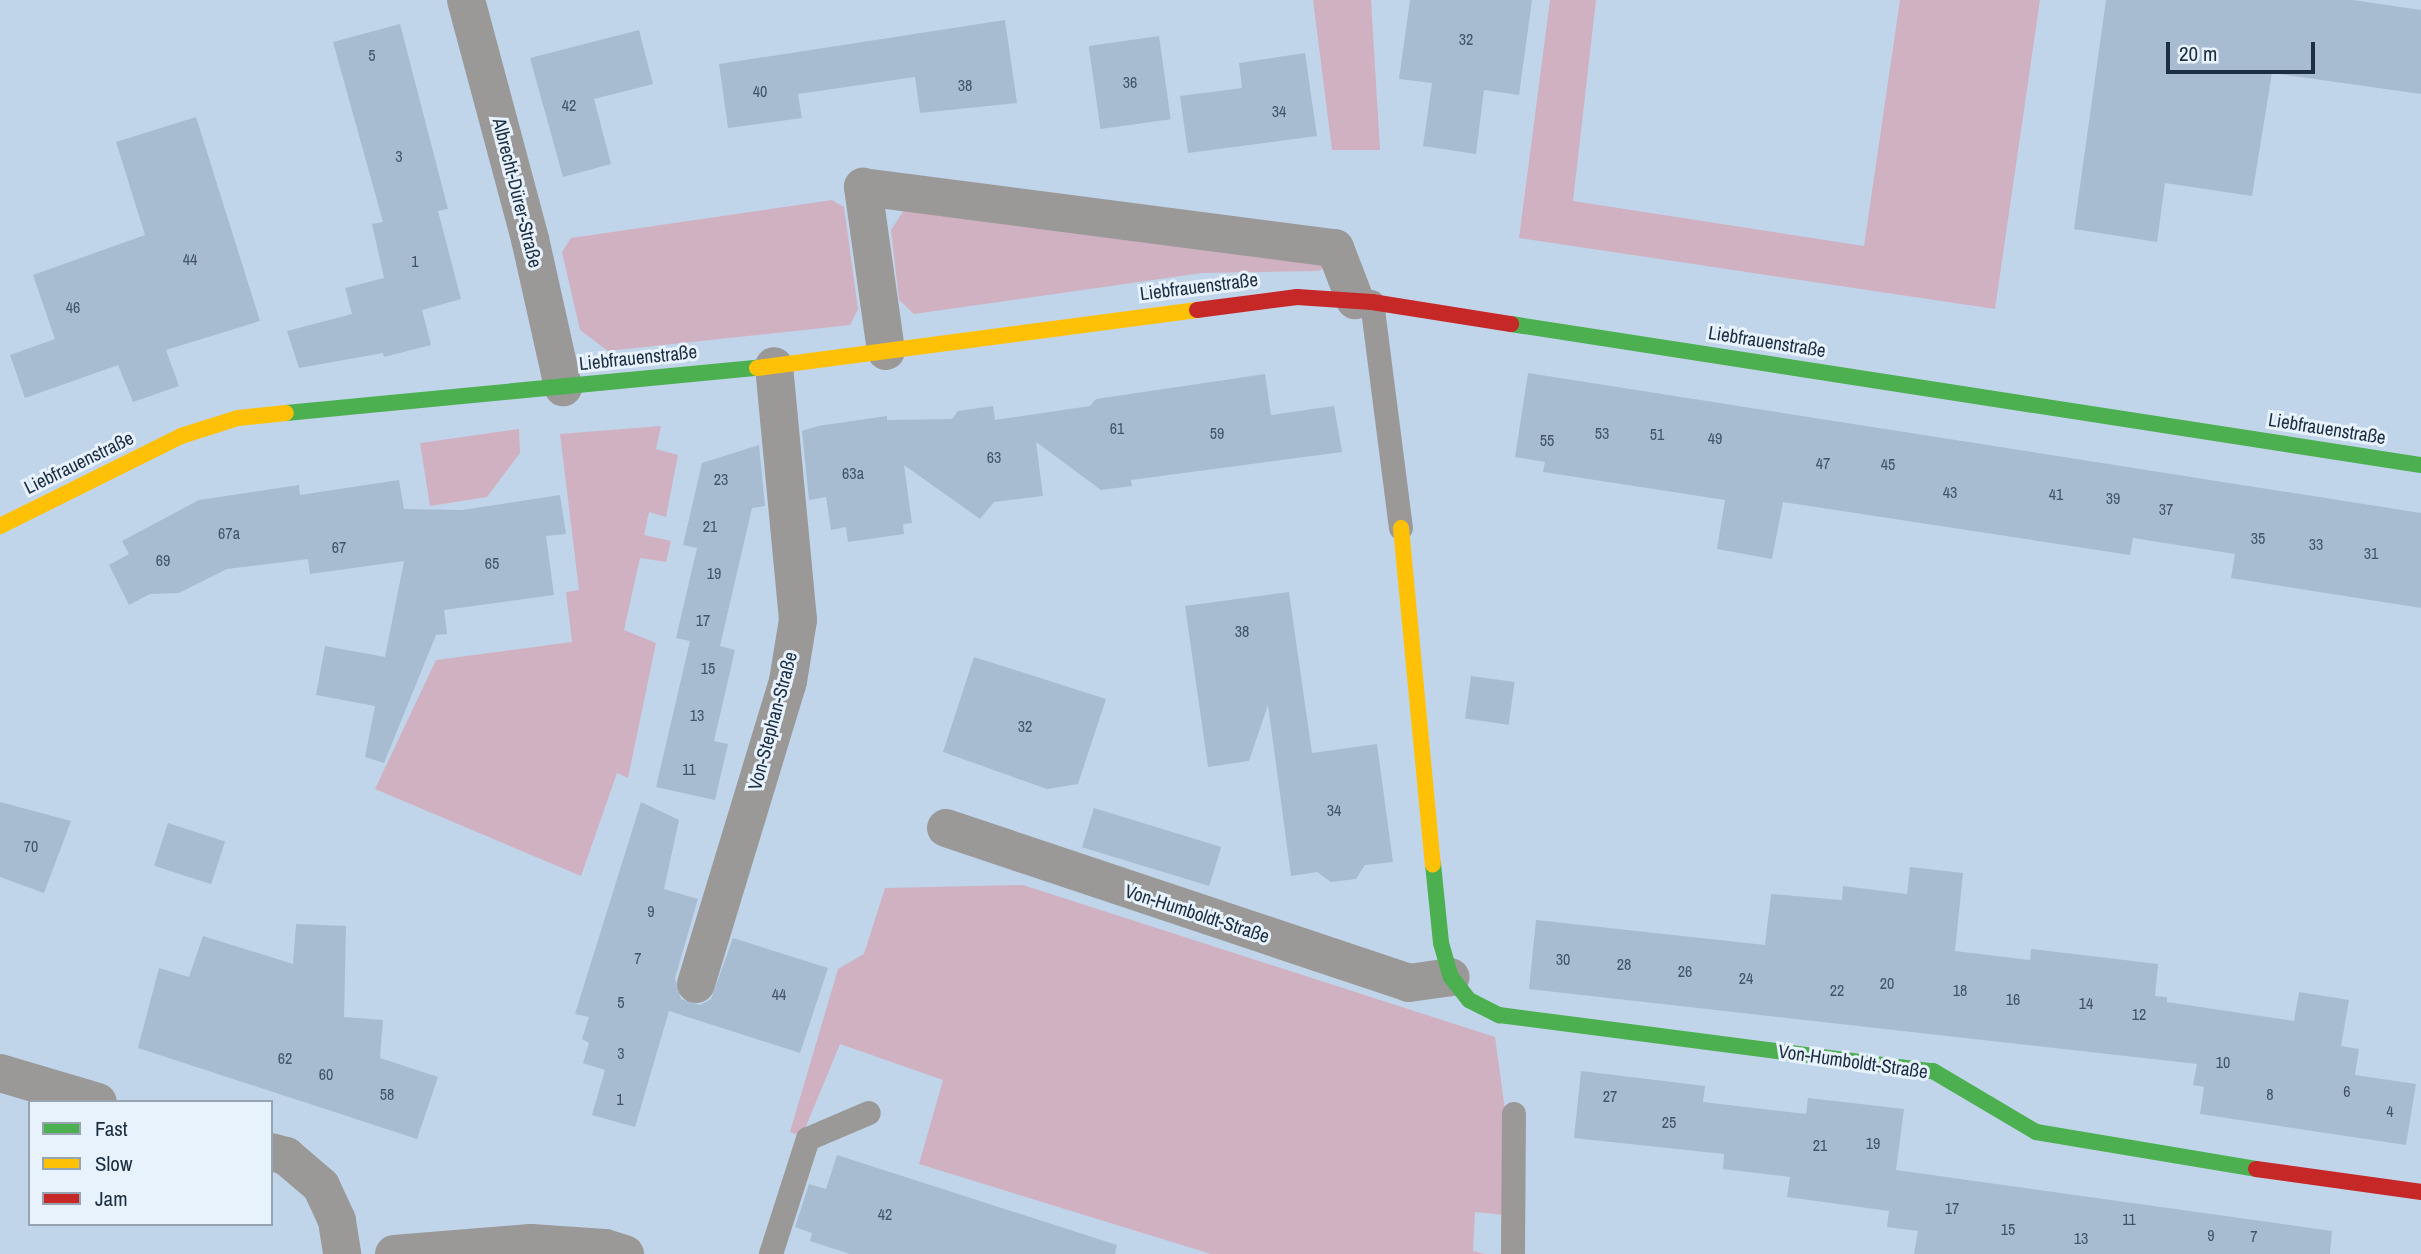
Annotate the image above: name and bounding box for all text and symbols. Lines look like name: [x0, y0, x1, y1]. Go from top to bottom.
scale bar: [2169, 28, 2318, 72]
house number: 32: [1459, 29, 1473, 49]
text: 20 m: [2179, 39, 2217, 68]
house number: 5: [368, 45, 376, 65]
house number: 36: [1123, 72, 1137, 92]
house number: 38: [958, 75, 972, 95]
house number: 40: [753, 81, 767, 101]
house number: 42: [562, 95, 576, 115]
house number: 34: [1272, 101, 1286, 121]
street label: Albrecht-Dürer-Straße: [487, 116, 547, 270]
house number: 3: [395, 146, 403, 166]
house number: 44: [183, 249, 197, 269]
house number: 1: [411, 251, 419, 271]
street label: Liebfrauenstraße: [1139, 268, 1259, 306]
house number: 46: [66, 297, 80, 317]
street label: Liebfrauenstraße: [1707, 321, 1827, 363]
street label: Liebfrauenstraße: [578, 340, 698, 376]
street label: Liebfrauenstraße: [2267, 408, 2387, 450]
house number: 61: [1110, 418, 1124, 438]
house number: 59: [1210, 423, 1224, 443]
house number: 53: [1595, 423, 1609, 443]
house number: 51: [1650, 424, 1664, 444]
street label: Liebfrauenstraße: [21, 427, 137, 499]
house number: 49: [1708, 428, 1722, 448]
house number: 55: [1540, 430, 1554, 450]
house number: 63: [987, 447, 1001, 467]
house number: 47: [1816, 453, 1830, 473]
house number: 45: [1881, 454, 1895, 474]
house number: 63a: [842, 463, 864, 483]
house number: 23: [714, 469, 728, 489]
house number: 43: [1943, 482, 1957, 502]
house number: 41: [2049, 484, 2063, 504]
house number: 39: [2106, 488, 2120, 508]
house number: 37: [2159, 499, 2173, 519]
house number: 21: [703, 516, 717, 536]
house number: 67a: [218, 523, 240, 543]
house number: 35: [2251, 528, 2265, 548]
house number: 33: [2309, 534, 2323, 554]
house number: 67: [332, 537, 346, 557]
house number: 31: [2364, 543, 2378, 563]
house number: 69: [156, 550, 170, 570]
house number: 65: [485, 553, 499, 573]
house number: 19: [707, 563, 721, 583]
house number: 17: [696, 610, 710, 630]
house number: 38: [1235, 621, 1249, 641]
street label: Von-Stephan-Straße: [744, 649, 802, 793]
house number: 15: [701, 658, 715, 678]
house number: 13: [690, 705, 704, 725]
house number: 32: [1018, 716, 1032, 736]
house number: 11: [682, 759, 696, 779]
house number: 34: [1327, 800, 1341, 820]
house number: 70: [24, 836, 38, 856]
street label: Von-Humboldt-Straße: [1122, 880, 1272, 948]
house number: 9: [647, 901, 655, 921]
house number: 7: [634, 948, 642, 968]
house number: 30: [1556, 949, 1570, 969]
house number: 28: [1617, 954, 1631, 974]
house number: 26: [1678, 961, 1692, 981]
house number: 24: [1739, 968, 1753, 988]
house number: 20: [1880, 973, 1894, 993]
house number: 22: [1830, 980, 1844, 1000]
house number: 18: [1953, 980, 1967, 1000]
house number: 44: [772, 984, 786, 1004]
house number: 16: [2006, 989, 2020, 1009]
house number: 5: [617, 992, 625, 1012]
house number: 14: [2079, 993, 2093, 1013]
house number: 12: [2132, 1004, 2146, 1024]
street label: Von-Humboldt-Straße: [1777, 1040, 1929, 1084]
house number: 3: [617, 1043, 625, 1063]
house number: 62: [278, 1048, 292, 1068]
house number: 10: [2216, 1052, 2230, 1072]
house number: 60: [319, 1064, 333, 1084]
house number: 6: [2343, 1081, 2351, 1101]
house number: 58: [380, 1084, 394, 1104]
house number: 8: [2266, 1084, 2274, 1104]
house number: 27: [1603, 1086, 1617, 1106]
house number: 1: [616, 1089, 624, 1109]
legend: [28, 1100, 273, 1226]
house number: 4: [2386, 1101, 2394, 1121]
house number: 25: [1662, 1112, 1676, 1132]
text: Fast: [95, 1114, 128, 1143]
house number: 19: [1866, 1133, 1880, 1153]
house number: 21: [1813, 1135, 1827, 1155]
text: Slow: [95, 1149, 132, 1178]
text: Jam: [95, 1184, 128, 1213]
house number: 17: [1945, 1198, 1959, 1218]
house number: 42: [878, 1204, 892, 1224]
house number: 11: [2122, 1209, 2136, 1229]
house number: 15: [2001, 1219, 2015, 1239]
house number: 9: [2207, 1225, 2215, 1245]
house number: 7: [2250, 1226, 2258, 1246]
house number: 13: [2074, 1228, 2088, 1248]

